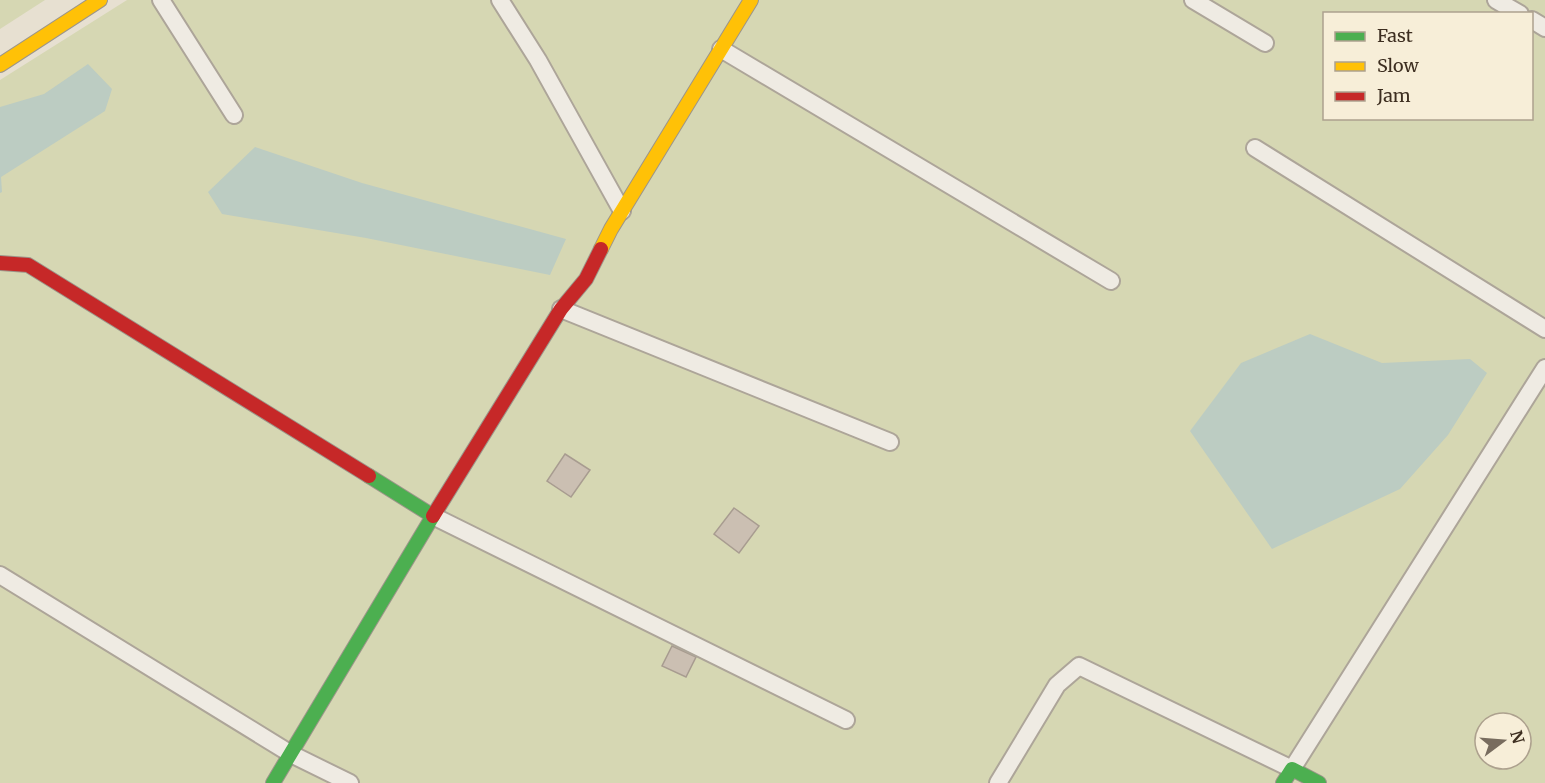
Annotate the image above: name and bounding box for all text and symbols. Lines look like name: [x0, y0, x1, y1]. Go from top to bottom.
legend: [1323, 12, 1533, 120]
text: Fast: [1377, 24, 1413, 47]
text: Slow: [1377, 54, 1420, 77]
text: Jam: [1376, 84, 1411, 107]
north arrow: [1473, 711, 1533, 771]
text: N: [1506, 728, 1529, 746]

